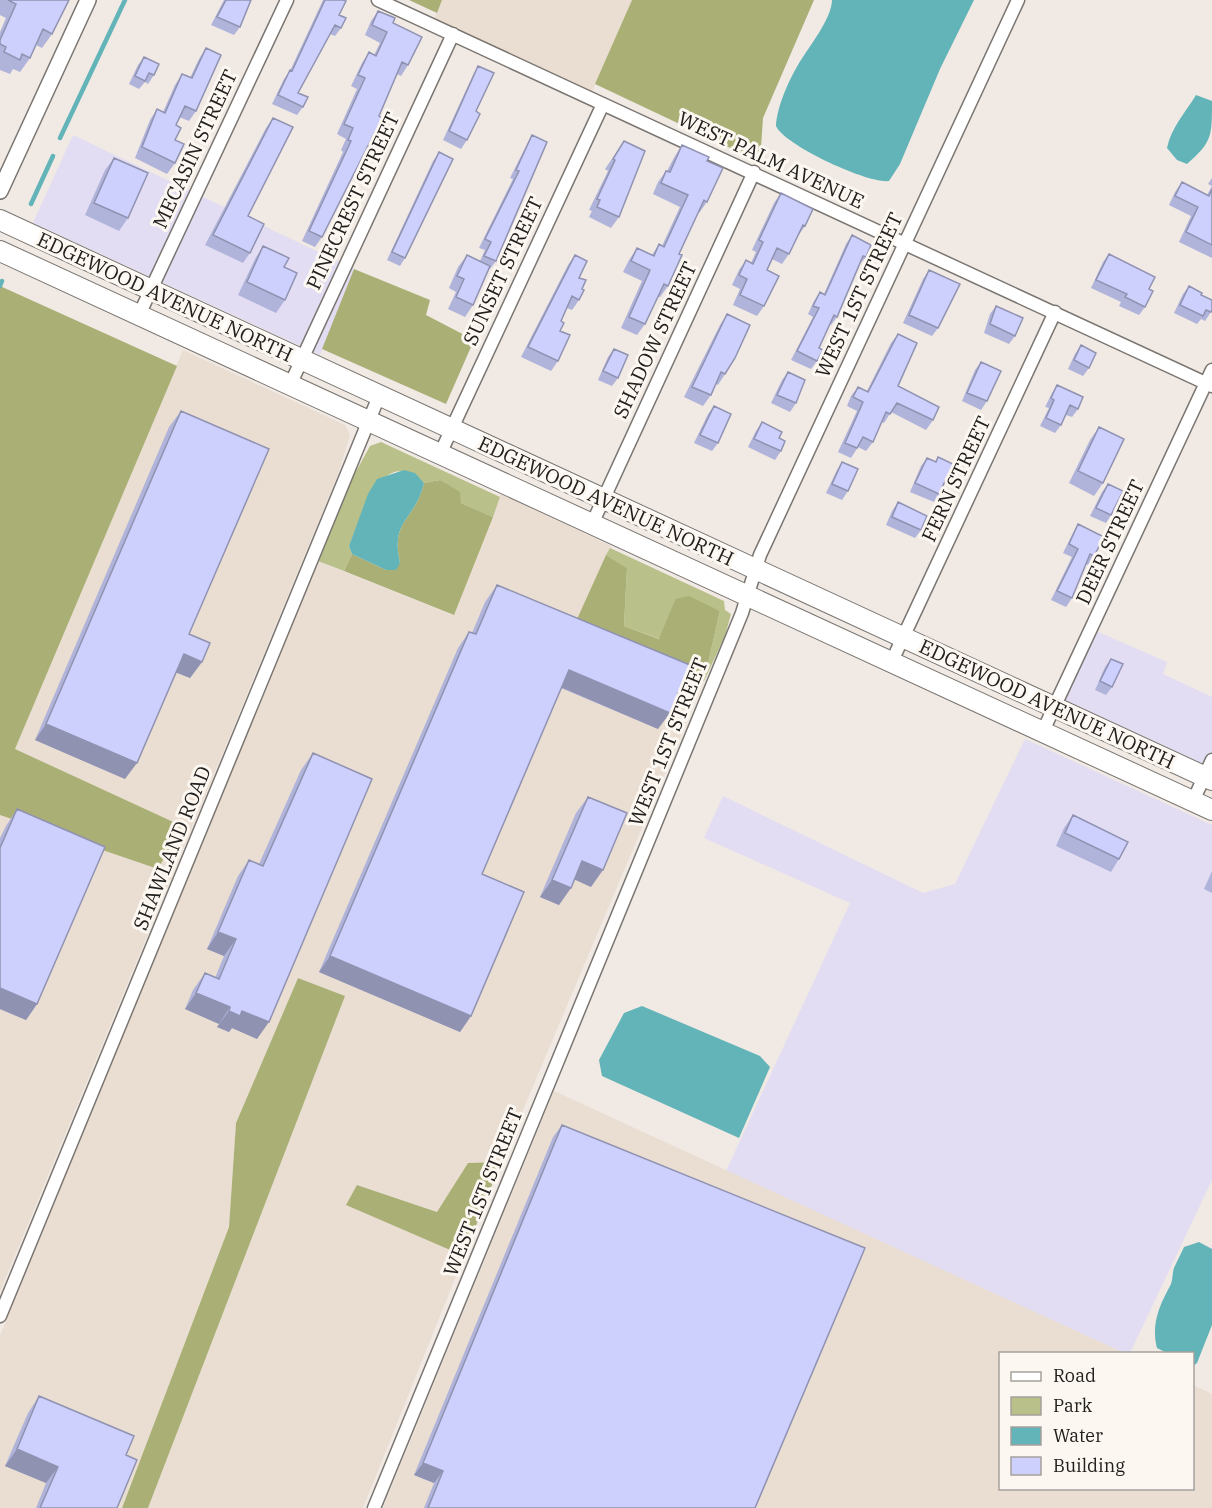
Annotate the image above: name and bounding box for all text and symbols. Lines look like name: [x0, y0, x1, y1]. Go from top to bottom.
street label: MECASIN STREET: [146, 65, 243, 233]
street label: WEST PALM AVENUE: [674, 105, 869, 215]
street label: PINECREST STREET: [300, 108, 406, 294]
street label: SUNSET STREET: [456, 192, 549, 349]
street label: WEST 1ST STREET: [808, 208, 909, 382]
street label: EDGEWOOD AVENUE NORTH: [33, 225, 297, 368]
street label: SHADOW STREET: [606, 257, 703, 423]
street label: FERN STREET: [915, 412, 996, 546]
street label: EDGEWOOD AVENUE NORTH: [474, 429, 738, 572]
street label: DEER STREET: [1069, 475, 1150, 608]
street label: EDGEWOOD AVENUE NORTH: [915, 632, 1179, 775]
street label: WEST 1ST STREET: [621, 654, 714, 830]
street label: SHAWLAND ROAD: [126, 762, 217, 934]
street label: WEST 1ST STREET: [436, 1104, 529, 1280]
legend: [999, 1352, 1194, 1490]
text: Road: [1053, 1364, 1096, 1387]
text: Park: [1053, 1394, 1093, 1417]
text: Water: [1053, 1424, 1103, 1447]
text: Building: [1053, 1454, 1125, 1477]

